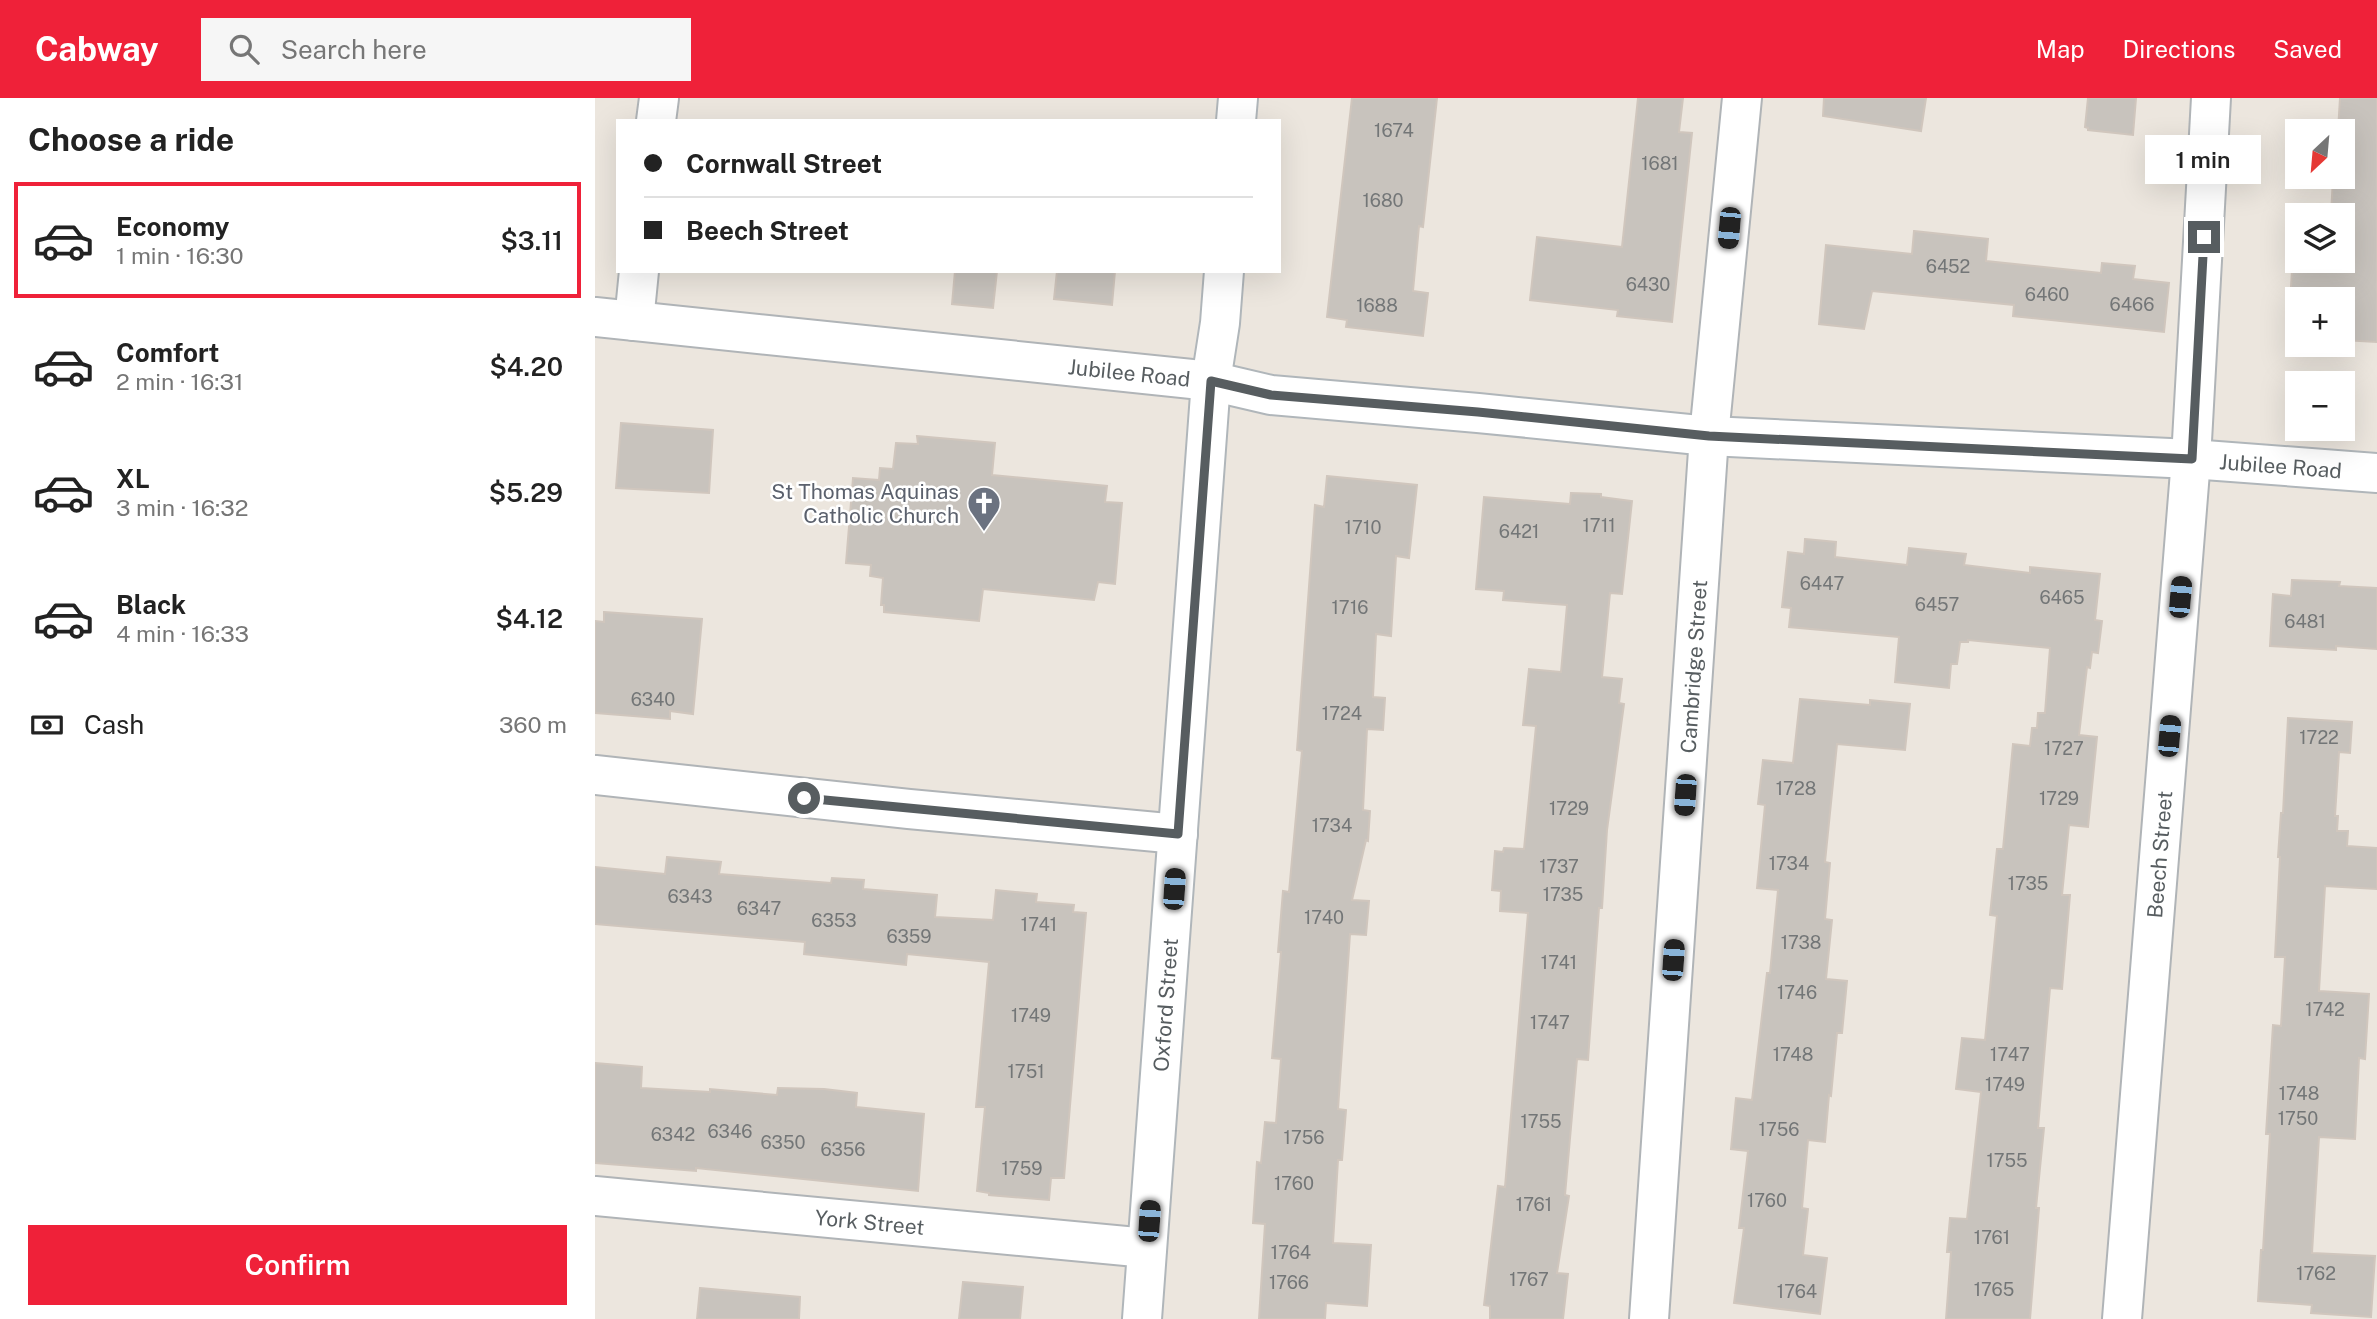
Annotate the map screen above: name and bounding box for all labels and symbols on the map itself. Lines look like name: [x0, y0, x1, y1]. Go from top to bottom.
north arrow: [2285, 119, 2355, 189]
house number: 1674: [1374, 120, 1414, 141]
callout: 1 min: [2146, 136, 2262, 184]
house number: 1681: [1641, 153, 1679, 174]
house number: 1680: [1363, 190, 1403, 211]
car: [1717, 206, 1742, 250]
route end: [2188, 221, 2220, 253]
house number: 6452: [1926, 256, 1970, 277]
house number: 6430: [1626, 274, 1670, 295]
house number: 6460: [2025, 284, 2069, 305]
house number: 6466: [2110, 294, 2154, 315]
house number: 1688: [1356, 295, 1398, 316]
street label: Jubilee Road: [1067, 354, 1191, 391]
street label: Jubilee Road: [2219, 449, 2343, 483]
place label: St Thomas Aquinas Catholic Church: [771, 479, 959, 528]
church icon: St Thomas Aquinas Catholic Church: [965, 484, 1003, 533]
house number: 1711: [1582, 515, 1616, 536]
house number: 1710: [1345, 517, 1381, 538]
house number: 6421: [1499, 521, 1539, 542]
house number: 6447: [1800, 573, 1844, 594]
car: [2168, 575, 2193, 619]
street label: Cambridge Street: [1675, 579, 1712, 754]
house number: 6465: [2039, 587, 2085, 608]
house number: 6457: [1915, 594, 1959, 615]
house number: 1716: [1331, 597, 1369, 618]
house number: 6481: [2284, 611, 2326, 632]
house number: 6340: [631, 689, 675, 710]
house number: 1724: [1322, 703, 1362, 724]
car: [2157, 714, 2182, 758]
house number: 1722: [2299, 727, 2339, 748]
house number: 1727: [2044, 738, 2084, 759]
car: [1674, 773, 1697, 817]
house number: 1728: [1776, 778, 1816, 799]
route start: [788, 782, 820, 814]
house number: 1729: [2039, 788, 2079, 809]
street label: Beech Street: [2142, 790, 2177, 919]
house number: 1729: [1549, 798, 1589, 819]
house number: 1734: [1312, 815, 1352, 836]
house number: 1734: [1769, 853, 1809, 874]
house number: 1737: [1539, 856, 1579, 877]
car: [1163, 867, 1186, 911]
house number: 1735: [2008, 873, 2048, 894]
house number: 1735: [1543, 884, 1583, 905]
house number: 6343: [667, 886, 713, 907]
house number: 6347: [737, 898, 781, 919]
house number: 1740: [1304, 907, 1344, 928]
house number: 6353: [811, 910, 857, 931]
house number: 1741: [1021, 914, 1057, 935]
house number: 6359: [886, 926, 932, 947]
house number: 1738: [1781, 932, 1821, 953]
street label: Oxford Street: [1148, 937, 1182, 1073]
car: [1662, 938, 1685, 982]
house number: 1741: [1541, 952, 1577, 973]
house number: 1746: [1777, 982, 1817, 1003]
house number: 1742: [2305, 999, 2345, 1020]
house number: 1749: [1011, 1005, 1051, 1026]
house number: 1747: [1530, 1012, 1570, 1033]
house number: 1748: [1773, 1044, 1813, 1065]
house number: 1747: [1990, 1044, 2030, 1065]
house number: 1751: [1008, 1061, 1045, 1082]
house number: 1749: [1985, 1074, 2025, 1095]
house number: 1748: [2279, 1083, 2319, 1104]
house number: 1750: [2278, 1108, 2318, 1129]
house number: 1755: [1520, 1111, 1562, 1132]
house number: 1756: [1759, 1119, 1799, 1140]
house number: 6346: [708, 1121, 752, 1142]
house number: 6342: [651, 1124, 695, 1145]
house number: 1756: [1284, 1127, 1324, 1148]
house number: 6350: [761, 1132, 805, 1153]
house number: 6356: [820, 1139, 866, 1160]
house number: 1755: [1986, 1150, 2028, 1171]
house number: 1759: [1002, 1158, 1042, 1179]
house number: 1760: [1274, 1173, 1314, 1194]
house number: 1760: [1747, 1190, 1787, 1211]
house number: 1761: [1516, 1194, 1552, 1215]
car: [1138, 1199, 1161, 1243]
street label: York Street: [814, 1204, 926, 1239]
house number: 1761: [1974, 1227, 2010, 1248]
house number: 1764: [1271, 1242, 1311, 1263]
house number: 1762: [2296, 1263, 2336, 1284]
house number: 1767: [1509, 1269, 1549, 1290]
house number: 1766: [1269, 1272, 1309, 1293]
house number: 1765: [1974, 1279, 2014, 1300]
house number: 1764: [1777, 1281, 1817, 1302]

